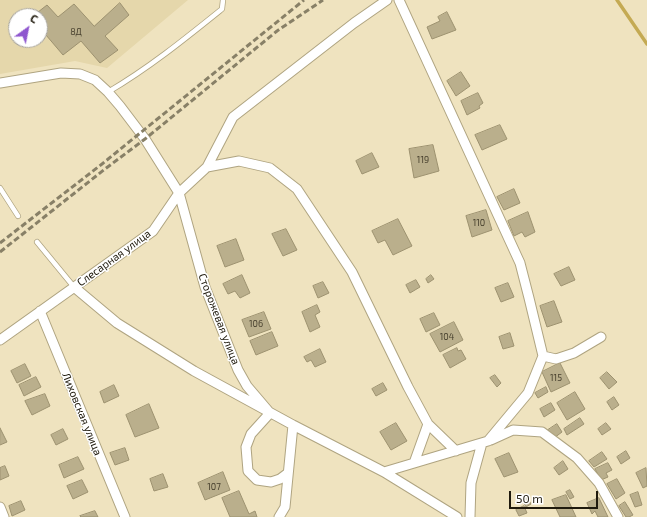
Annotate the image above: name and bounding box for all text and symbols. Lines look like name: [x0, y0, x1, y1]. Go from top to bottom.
north arrow: [8, 8, 48, 48]
text: С: [28, 11, 41, 26]
house number: 8Д: [70, 27, 82, 37]
house number: 119: [417, 155, 429, 165]
house number: 110: [473, 218, 485, 228]
street label: Слесарная улица: [75, 227, 153, 289]
street label: Сторожевая улица: [196, 272, 242, 366]
house number: 106: [249, 319, 263, 329]
house number: 104: [440, 332, 454, 342]
street label: Лиховская улица: [59, 371, 105, 457]
house number: 115: [550, 373, 562, 383]
house number: 107: [207, 482, 221, 492]
scale bar: [511, 483, 600, 509]
text: 50 m: [516, 491, 543, 505]

